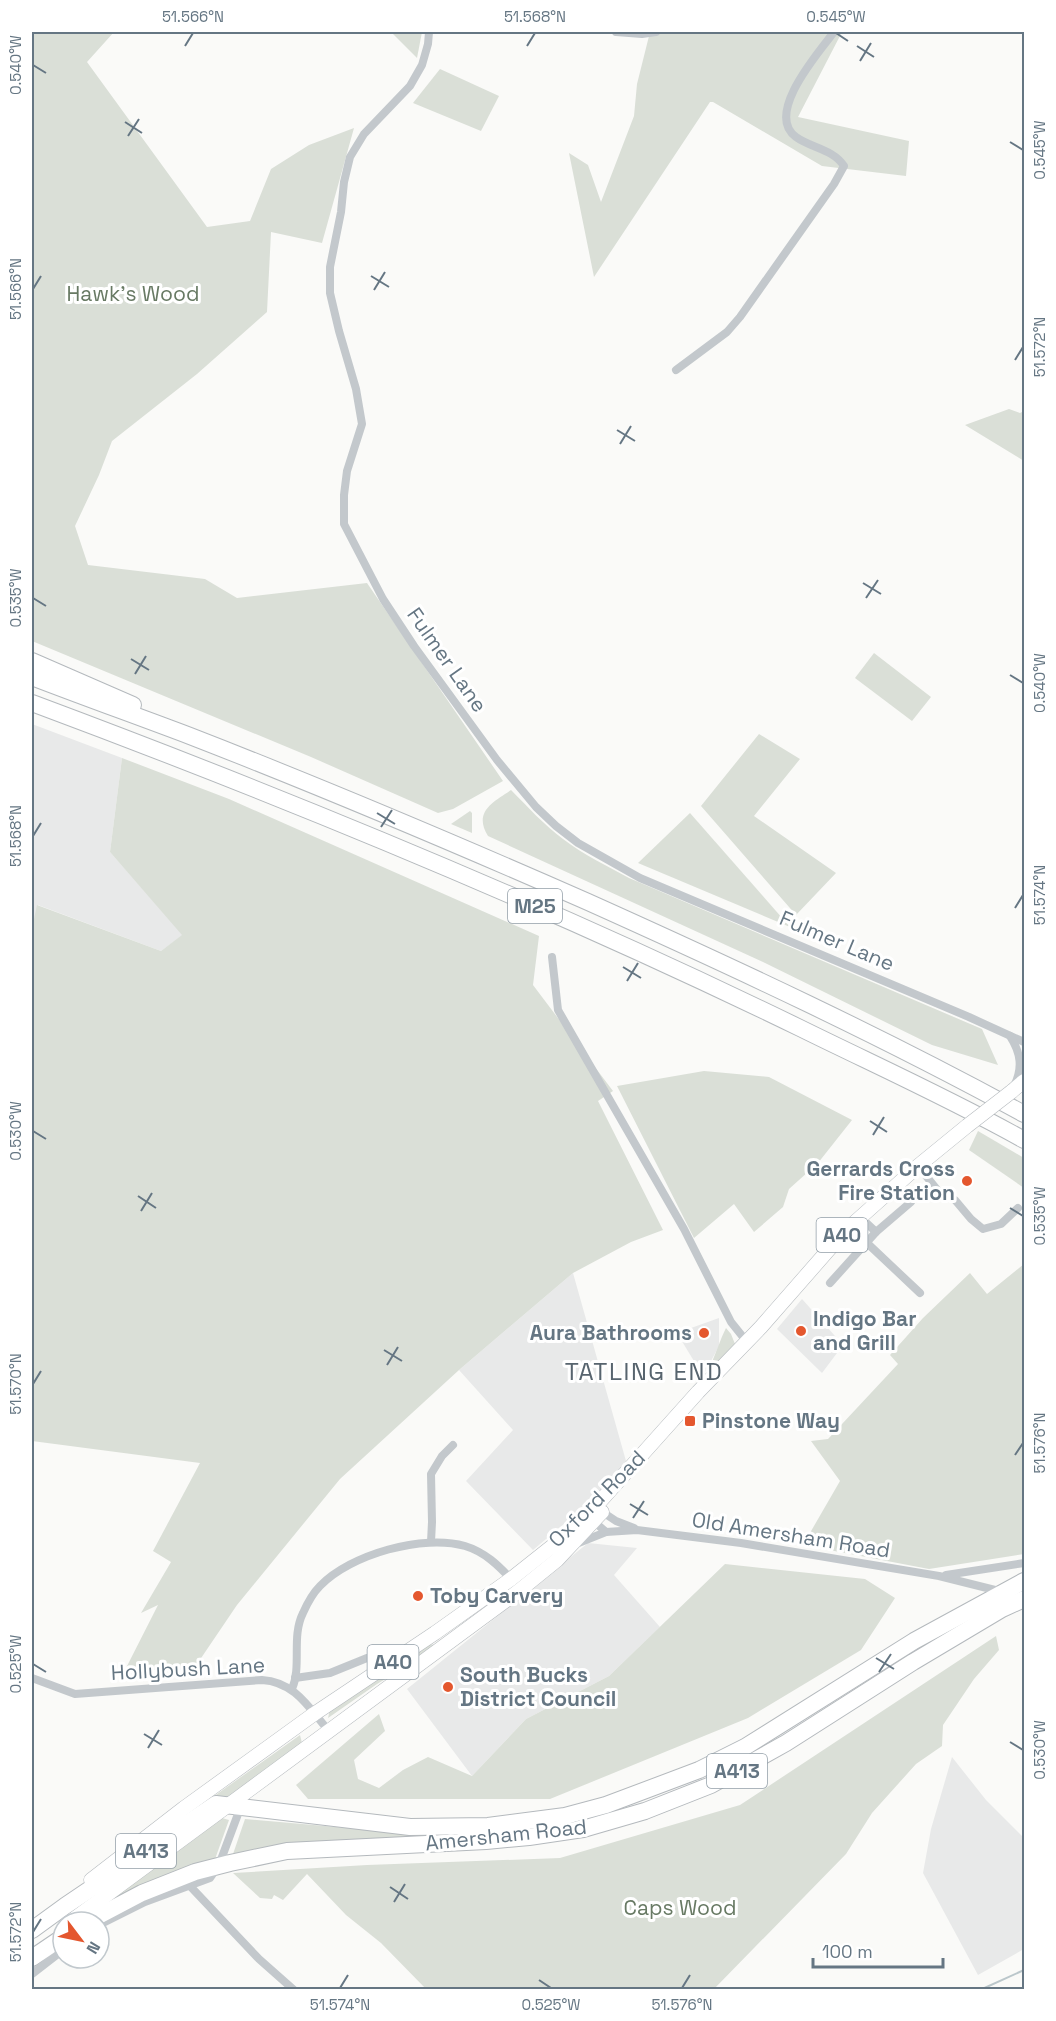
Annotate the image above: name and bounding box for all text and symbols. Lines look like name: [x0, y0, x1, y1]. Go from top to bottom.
text: 51.566°N: [162, 7, 224, 26]
text: 51.568°N: [504, 7, 566, 26]
text: 0.545°W: [806, 7, 866, 26]
text: 0.540°W: [6, 35, 25, 95]
text: 0.545°W: [1030, 120, 1049, 180]
text: 51.566°N: [6, 258, 25, 320]
park label: Hawk's Wood: [67, 280, 199, 307]
text: 51.572°N: [1030, 317, 1049, 377]
text: 0.535°W: [6, 568, 25, 628]
street label: Fulmer Lane: [401, 602, 493, 717]
text: 0.540°W: [1030, 653, 1049, 713]
text: 51.568°N: [6, 805, 25, 867]
text: 51.574°N: [1030, 865, 1049, 925]
road number: M25: [508, 889, 562, 923]
street label: Fulmer Lane: [776, 904, 899, 977]
text: 0.530°W: [6, 1101, 25, 1161]
place label: Gerrards Cross Fire Station: [806, 1155, 955, 1206]
marker: Gerrards Cross Fire Station: [960, 1174, 974, 1188]
text: 0.535°W: [1030, 1186, 1049, 1246]
road number: A40: [816, 1218, 868, 1252]
place label: Indigo Bar and Grill: [813, 1305, 916, 1356]
place label: Aura Bathrooms: [530, 1319, 692, 1346]
marker: Indigo Bar and Grill: [794, 1324, 808, 1338]
marker: Aura Bathrooms: [697, 1326, 711, 1340]
text: 51.570°N: [6, 1353, 25, 1415]
district label: TATLING END: [565, 1356, 723, 1387]
place label: Pinstone Way: [702, 1407, 840, 1434]
text: 51.576°N: [1030, 1413, 1049, 1473]
marker: Pinstone Way: [683, 1414, 697, 1428]
street label: Oxford Road: [542, 1444, 651, 1553]
street label: Old Amersham Road: [690, 1506, 892, 1564]
place label: Toby Carvery: [430, 1582, 563, 1609]
marker: Toby Carvery: [411, 1589, 425, 1603]
text: 0.525°W: [6, 1635, 25, 1693]
road number: A40: [368, 1645, 418, 1679]
street label: Hollybush Lane: [110, 1651, 266, 1686]
place label: South Bucks District Council: [460, 1661, 616, 1712]
marker: South Bucks District Council: [441, 1680, 455, 1694]
text: 0.530°W: [1030, 1720, 1049, 1780]
road number: A413: [707, 1754, 767, 1788]
street label: Amersham Road: [424, 1813, 588, 1856]
road number: A413: [116, 1834, 176, 1868]
park label: Caps Wood: [624, 1894, 736, 1921]
text: 51.572°N: [6, 1902, 25, 1962]
north arrow: [51, 1910, 111, 1970]
scale bar: [813, 1931, 944, 1969]
text: N: [82, 1938, 105, 1958]
text: 100 m: [822, 1940, 873, 1963]
text: 51.574°N: [310, 1995, 370, 2014]
text: 0.525°W: [522, 1995, 580, 2014]
text: 51.576°N: [652, 1995, 712, 2014]

